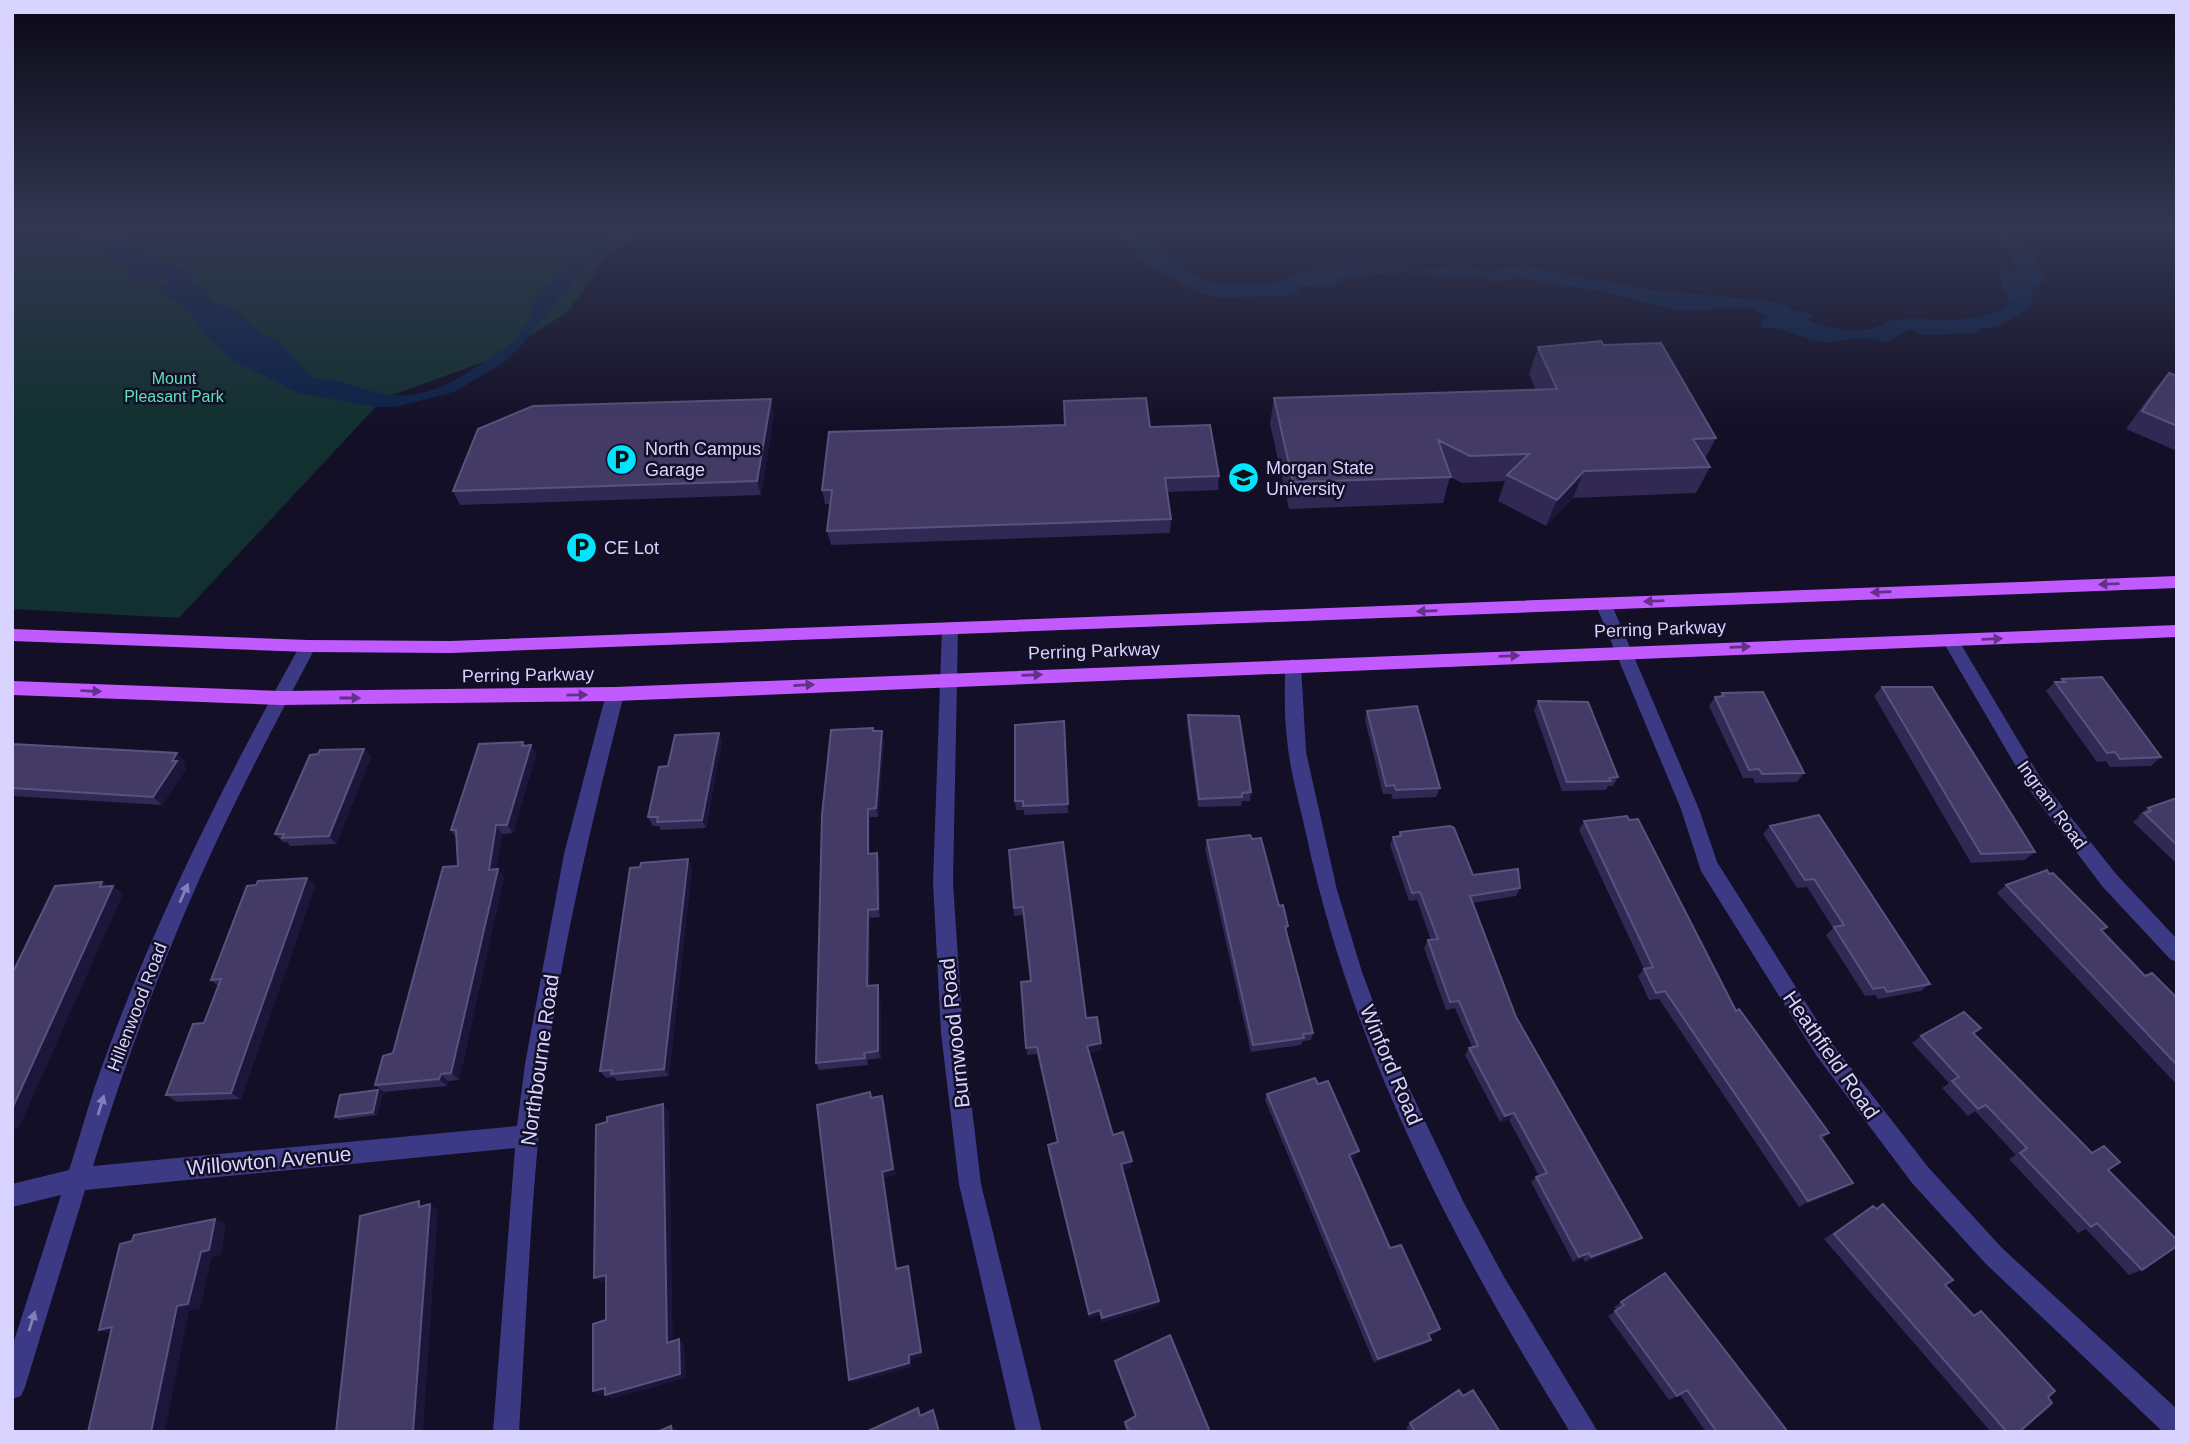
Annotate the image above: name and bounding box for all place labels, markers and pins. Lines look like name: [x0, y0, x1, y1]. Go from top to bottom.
place label: North Campus Garage: [645, 439, 761, 480]
parking icon: North Campus Garage: [605, 442, 639, 476]
place label: Morgan State University: [1266, 458, 1374, 499]
school or university icon: Morgan State University: [1226, 461, 1260, 495]
parking icon: CE Lot: [564, 531, 598, 565]
place label: CE Lot: [604, 538, 659, 558]

